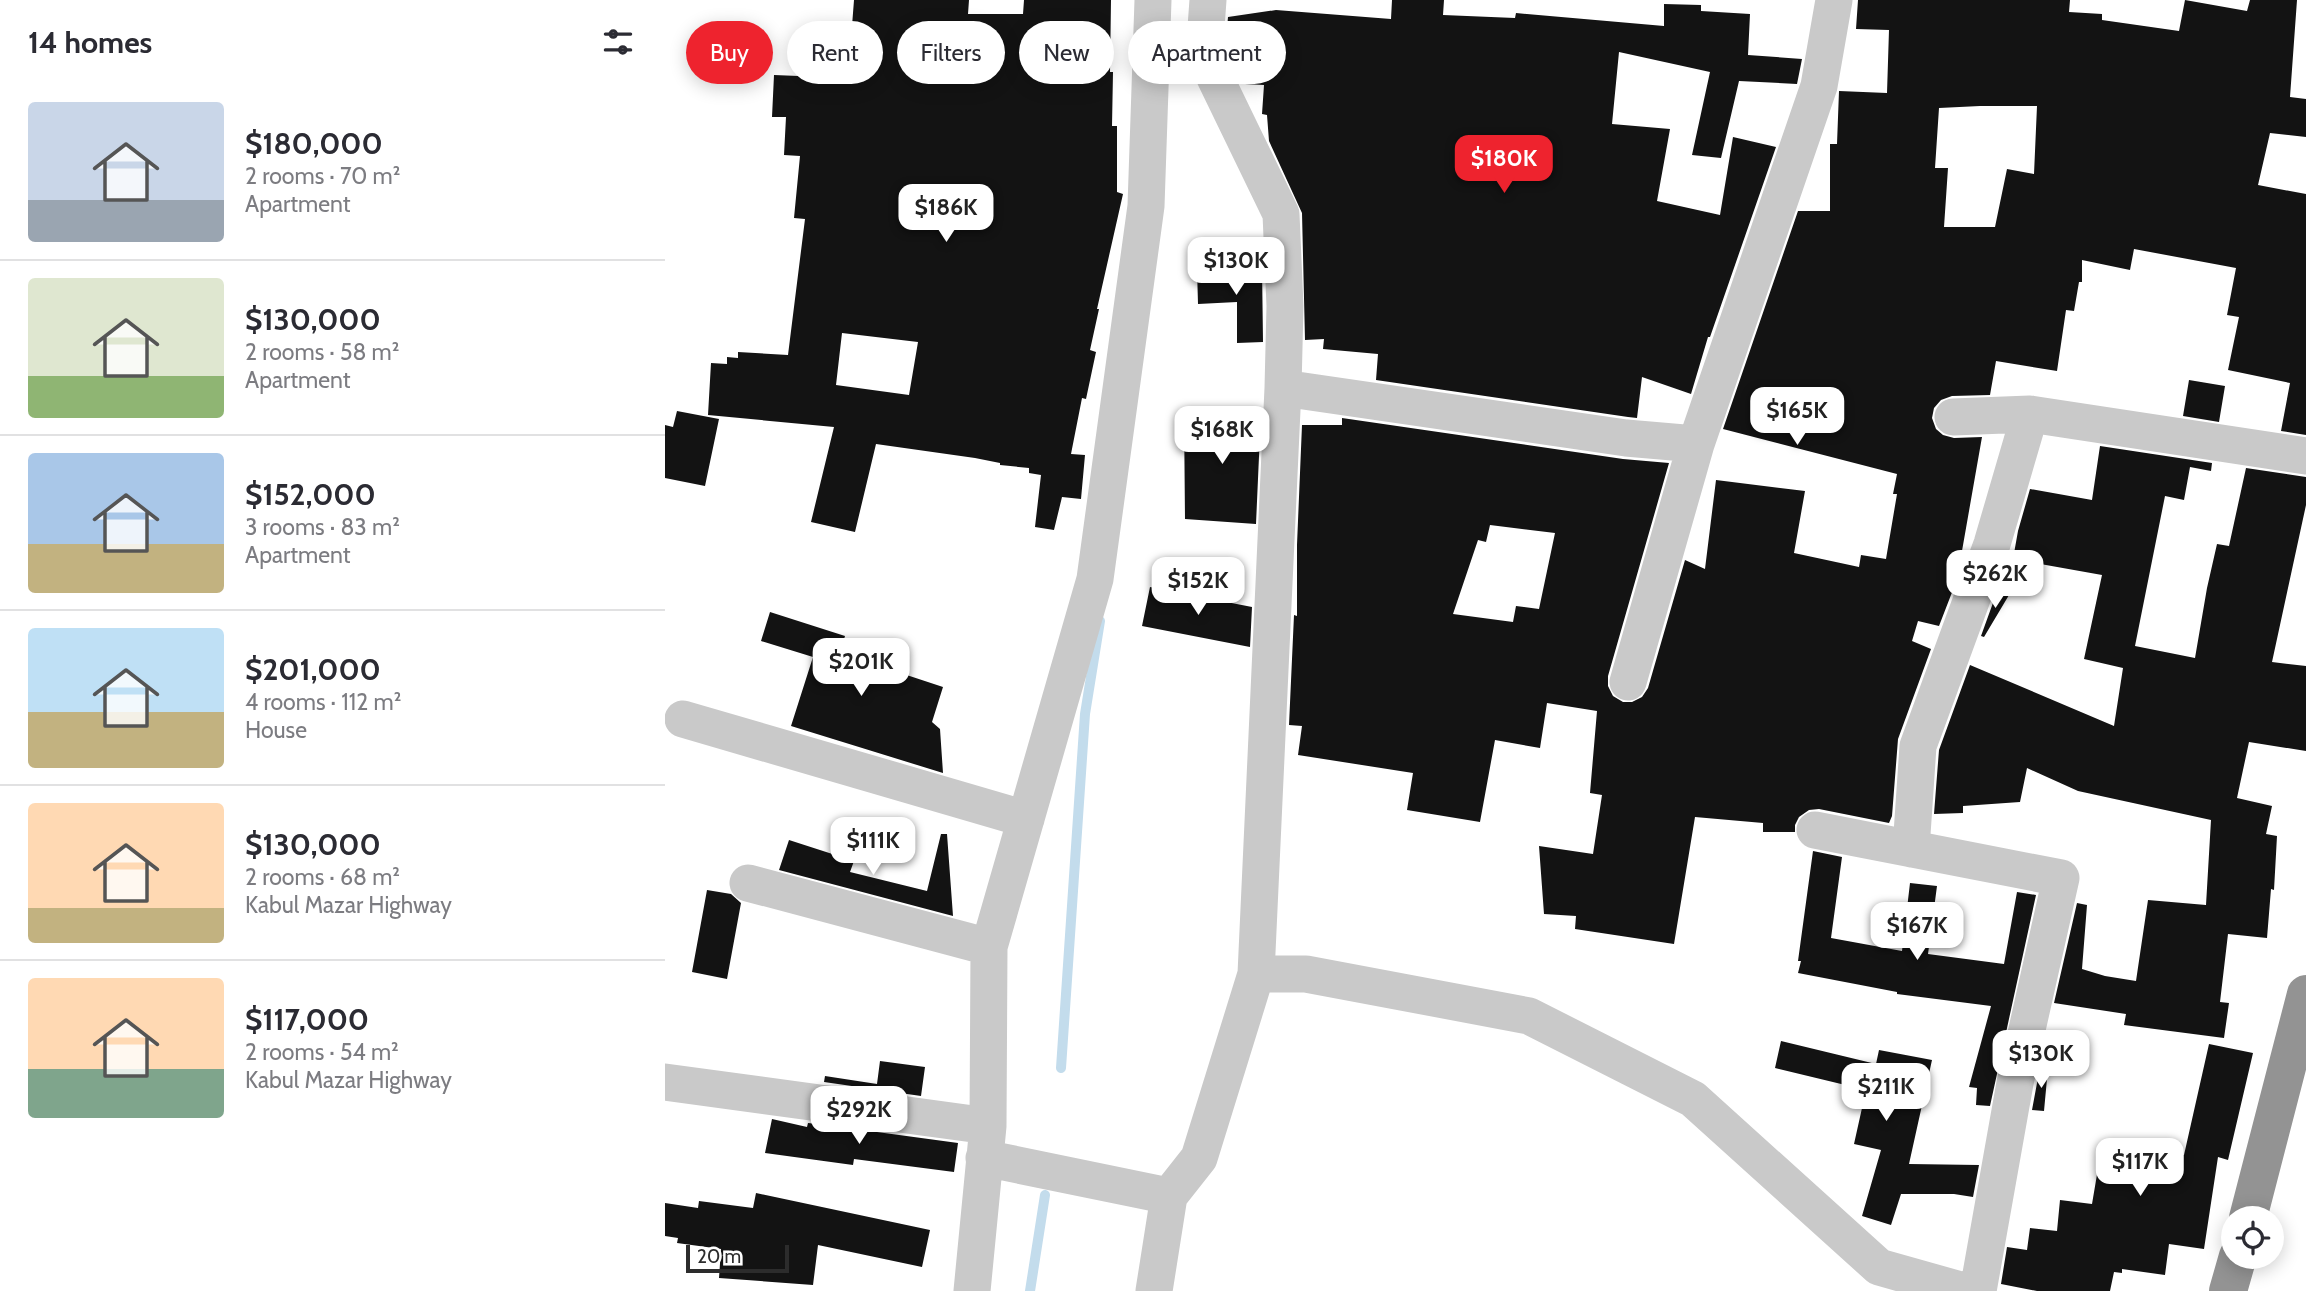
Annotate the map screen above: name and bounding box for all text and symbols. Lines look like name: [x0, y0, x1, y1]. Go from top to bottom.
chip: Buy: [686, 21, 773, 84]
chip: Rent: [787, 21, 883, 84]
chip: Filters: [897, 21, 1005, 84]
chip: New: [1019, 21, 1114, 84]
chip: Apartment: [1128, 21, 1286, 84]
icon: filters: [599, 23, 637, 61]
text: 14 homes: [28, 24, 152, 61]
text: $180,000: [245, 125, 383, 162]
icon: home: [84, 130, 168, 214]
pin: $180K: [1455, 136, 1553, 195]
text: $180K: [1471, 144, 1537, 172]
text: 2 rooms · 70 m²: [245, 162, 400, 190]
pin: $186K: [897, 184, 995, 244]
text: Apartment: [245, 190, 350, 218]
text: $186K: [914, 193, 978, 221]
pin: $130K: [1187, 238, 1285, 297]
text: $130K: [1204, 246, 1268, 274]
text: $130,000: [245, 301, 381, 338]
icon: home: [84, 306, 168, 390]
text: 2 rooms · 58 m²: [245, 338, 399, 366]
text: Apartment: [245, 366, 350, 394]
pin: $165K: [1748, 388, 1846, 447]
text: $165K: [1766, 396, 1828, 424]
pin: $168K: [1173, 406, 1271, 466]
text: $168K: [1190, 415, 1254, 443]
text: $152,000: [245, 476, 376, 513]
icon: home: [84, 481, 168, 565]
text: 3 rooms · 83 m²: [245, 513, 400, 541]
text: Apartment: [245, 541, 350, 569]
pin: $262K: [1946, 550, 2044, 610]
pin: $152K: [1149, 558, 1247, 617]
text: $262K: [1962, 559, 2028, 587]
text: $152K: [1168, 566, 1228, 594]
pin: $201K: [812, 638, 910, 698]
text: $201K: [829, 647, 893, 675]
text: $201,000: [245, 651, 381, 688]
icon: home: [84, 656, 168, 740]
text: 4 rooms · 112 m²: [245, 688, 401, 716]
text: House: [245, 716, 307, 744]
pin: $111K: [824, 818, 922, 877]
text: $130,000: [245, 826, 381, 863]
text: $111K: [846, 826, 900, 854]
icon: home: [84, 831, 168, 915]
text: 2 rooms · 68 m²: [245, 863, 400, 891]
text: Kabul Mazar Highway: [245, 891, 452, 919]
pin: $167K: [1868, 902, 1966, 962]
text: $167K: [1887, 911, 1947, 939]
text: $117,000: [245, 1001, 369, 1038]
icon: home: [84, 1006, 168, 1090]
pin: $130K: [1992, 1030, 2090, 1090]
text: 2 rooms · 54 m²: [245, 1038, 399, 1066]
text: $130K: [2009, 1039, 2073, 1067]
pin: $211K: [1837, 1064, 1935, 1123]
text: Kabul Mazar Highway: [245, 1066, 452, 1094]
text: $211K: [1858, 1072, 1914, 1100]
pin: $292K: [810, 1086, 908, 1146]
text: $292K: [826, 1095, 892, 1123]
pin: $117K: [2091, 1138, 2189, 1198]
text: $117K: [2112, 1147, 2168, 1175]
map controls: [2221, 1206, 2284, 1269]
button: locate: [2221, 1206, 2284, 1269]
scale bar: [686, 1242, 789, 1274]
text: 20 m: [697, 1245, 741, 1268]

